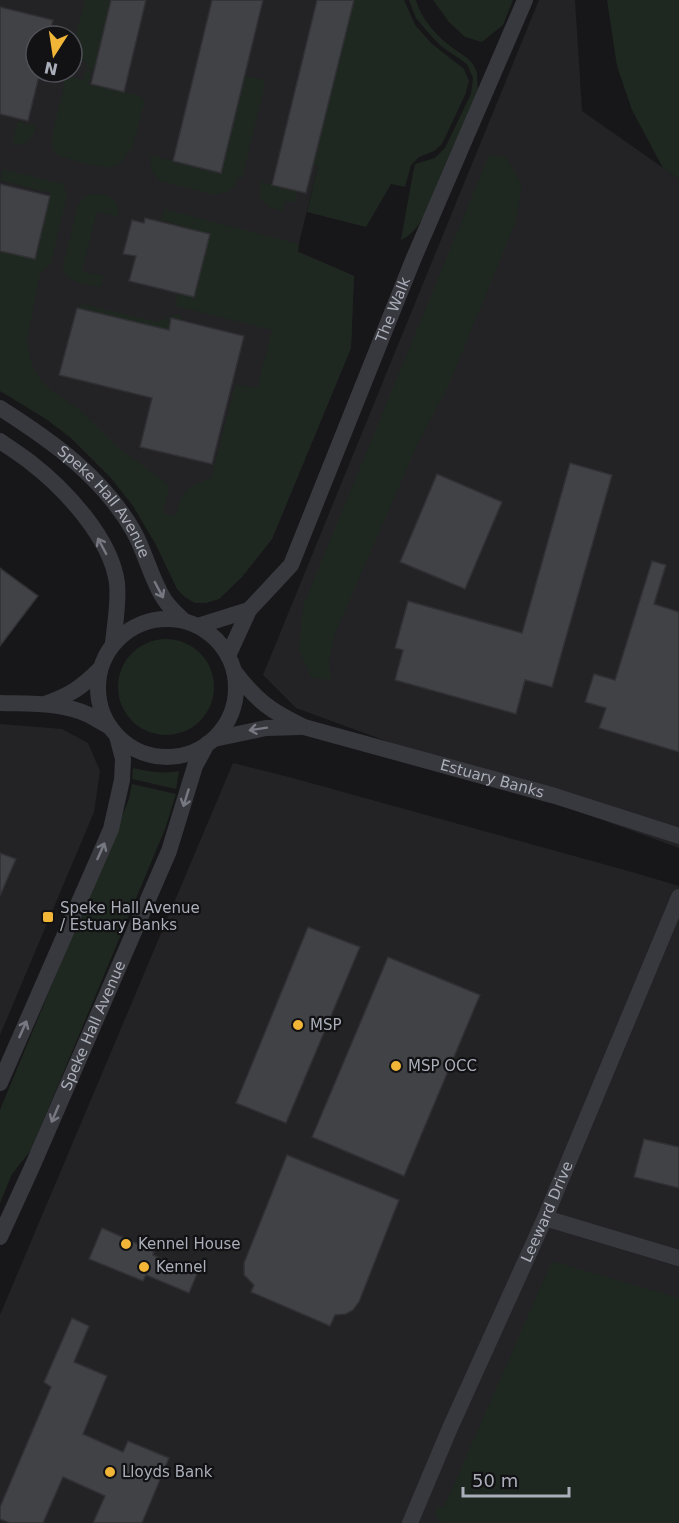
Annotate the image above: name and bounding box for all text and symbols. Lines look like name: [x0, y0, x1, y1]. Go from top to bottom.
north arrow: [24, 24, 84, 84]
text: N: [42, 57, 60, 79]
street label: The Walk: [372, 274, 414, 346]
street label: Speke Hall Avenue: [54, 442, 154, 560]
one-way arrow: [96, 537, 107, 555]
one-way arrow: [154, 580, 165, 598]
one-way arrow: [249, 724, 269, 735]
street label: Estuary Banks: [438, 756, 546, 802]
one-way arrow: [179, 788, 191, 807]
one-way arrow: [96, 842, 108, 860]
place label: Speke Hall Avenue / Estuary Banks: [60, 899, 200, 934]
marker: Speke Hall Avenue / Estuary Banks: [41, 910, 55, 924]
street label: Speke Hall Avenue: [57, 958, 129, 1093]
place label: MSP: [310, 1016, 342, 1034]
marker: MSP: [291, 1018, 305, 1032]
one-way arrow: [18, 1021, 30, 1039]
place label: MSP OCC: [408, 1057, 477, 1075]
marker: MSP OCC: [389, 1059, 403, 1073]
one-way arrow: [49, 1104, 60, 1122]
street label: Leeward Drive: [517, 1159, 577, 1265]
place label: Kennel House: [138, 1235, 241, 1253]
marker: Kennel House: [119, 1237, 133, 1251]
place label: Kennel: [156, 1258, 207, 1276]
marker: Kennel: [137, 1260, 151, 1274]
scale bar: [463, 1460, 570, 1498]
place label: Lloyds Bank: [122, 1463, 213, 1481]
marker: Lloyds Bank: [103, 1465, 117, 1479]
text: 50 m: [472, 1470, 518, 1491]

